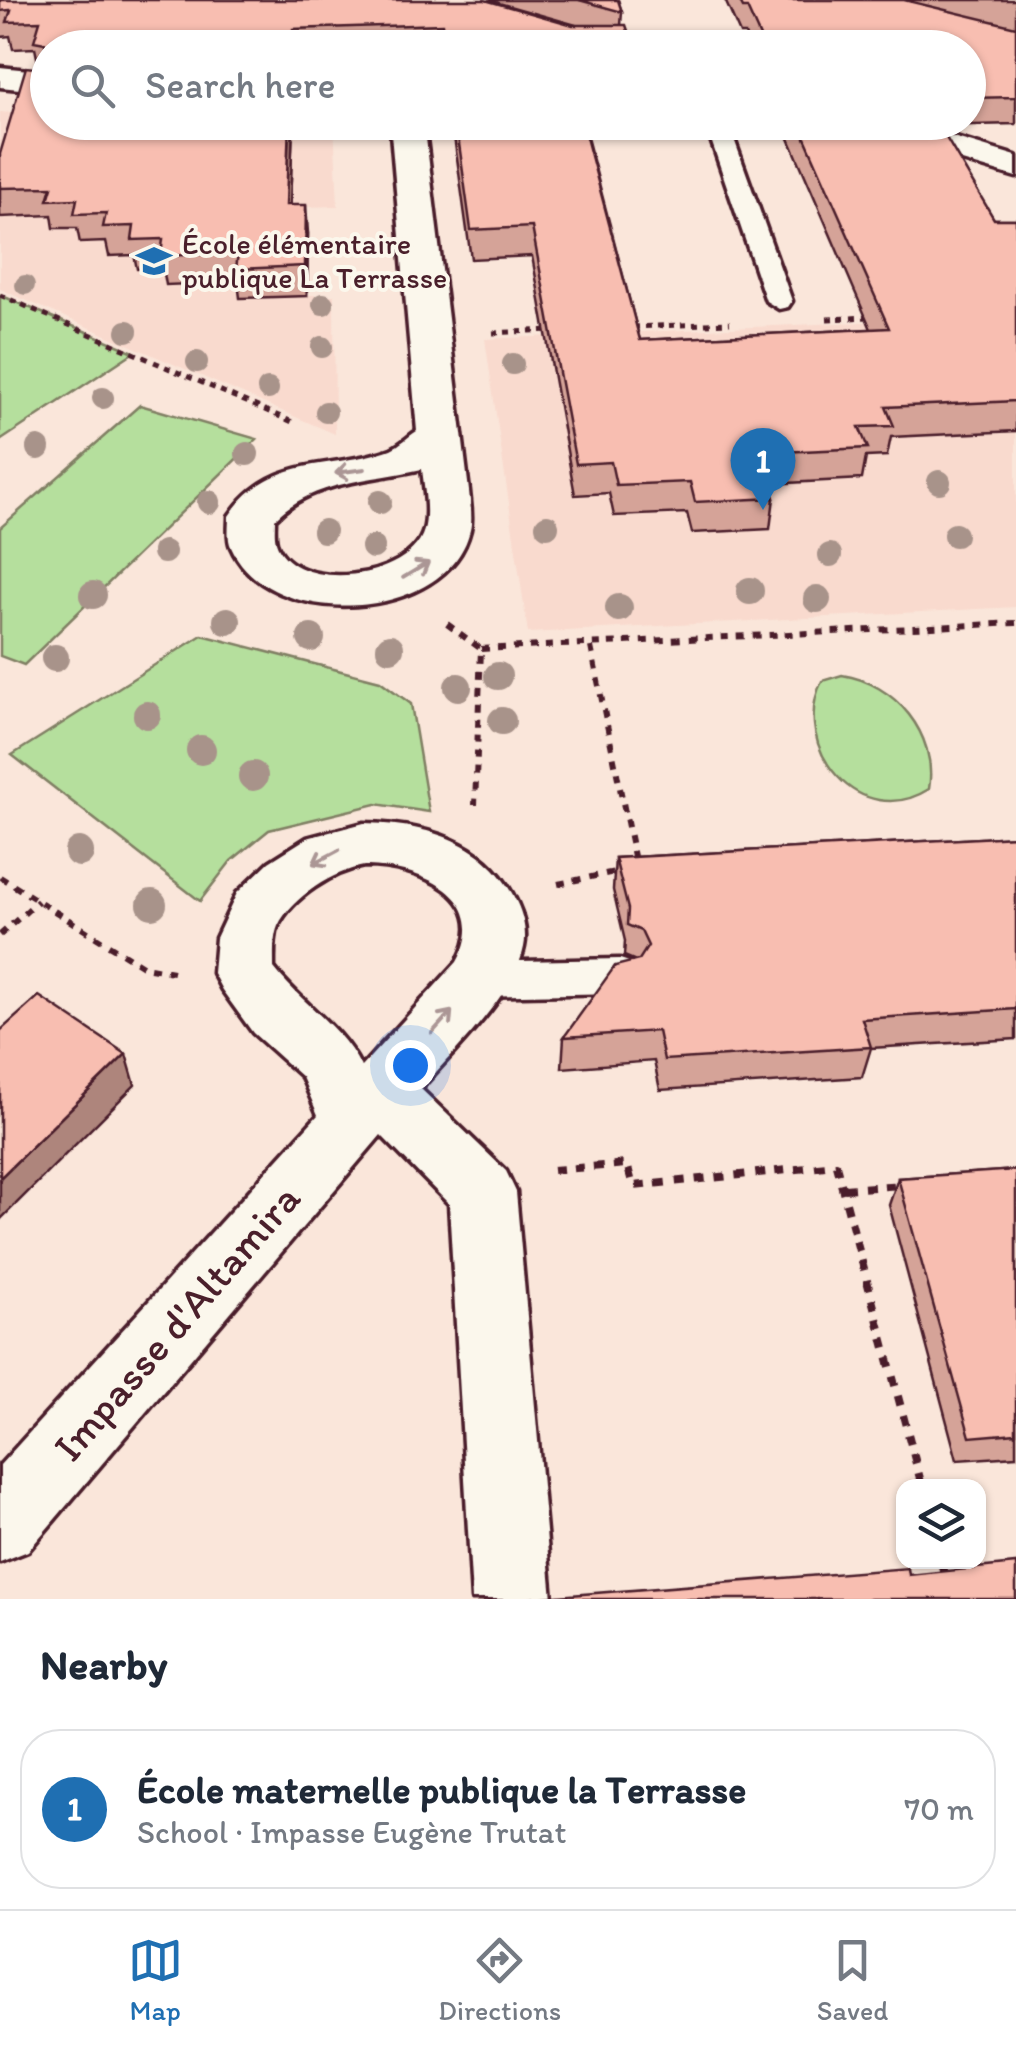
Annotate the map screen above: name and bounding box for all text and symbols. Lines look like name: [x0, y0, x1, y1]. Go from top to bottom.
search box: [30, 30, 986, 140]
icon: search: [65, 58, 120, 113]
text: Search here: [145, 62, 336, 108]
place label: École élémentaire publique La Terrasse: [182, 225, 447, 296]
school or university icon: École élémentaire publique La Terrasse: [135, 242, 173, 280]
pin: 1: [730, 428, 796, 510]
one-way arrow: [335, 462, 367, 480]
one-way arrow: [401, 560, 430, 580]
one-way arrow: [311, 848, 341, 867]
one-way arrow: [429, 1010, 453, 1036]
your location: [385, 1040, 436, 1091]
street label: Impasse d'Altamira: [42, 1173, 311, 1471]
map controls: [896, 1479, 986, 1569]
button: layers: [896, 1479, 986, 1569]
text: Nearby: [40, 1639, 167, 1690]
text: École maternelle publique la Terrasse: [137, 1767, 746, 1813]
text: 1: [67, 1790, 82, 1828]
text: 70 m: [904, 1790, 974, 1828]
text: School · Impasse Eugène Trutat: [137, 1813, 566, 1851]
tab: Map: [128, 1933, 183, 2027]
tab: Directions: [438, 1933, 561, 2027]
tab: Saved: [817, 1933, 888, 2027]

